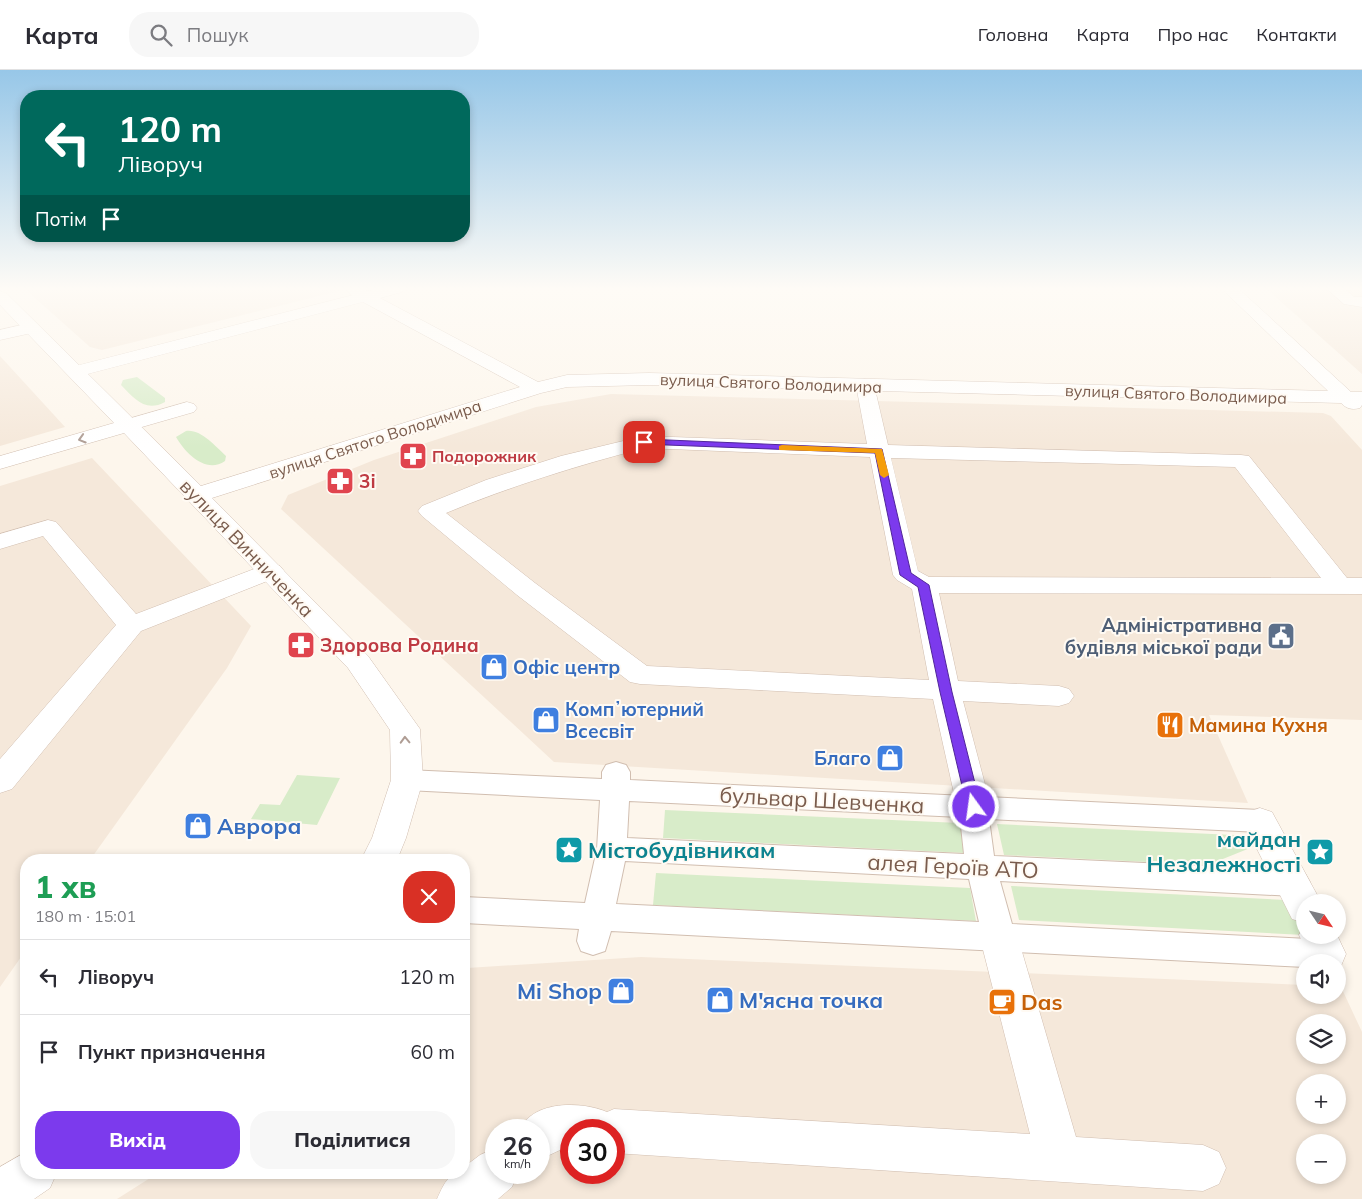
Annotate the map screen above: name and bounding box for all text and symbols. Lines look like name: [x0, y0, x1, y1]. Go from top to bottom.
search box: [129, 12, 479, 57]
text: Карта: [25, 20, 99, 50]
icon: search: [147, 21, 175, 49]
text: Пошук: [187, 23, 248, 47]
text: Головна: [978, 23, 1049, 46]
text: Карта: [1077, 23, 1130, 46]
text: Про нас: [1158, 23, 1228, 46]
text: Контакти: [1256, 23, 1337, 46]
text: 120 m: [118, 107, 222, 151]
icon: left: [35, 110, 100, 175]
text: Ліворуч: [118, 150, 203, 178]
icon: arrive: [97, 205, 125, 233]
text: Потім: [35, 207, 87, 231]
street label: вулиця Святого Володимира: [660, 369, 882, 397]
street label: вулиця Святого Володимира: [1065, 380, 1287, 408]
street label: вулиця Святого Володимира: [266, 395, 484, 483]
pin: [623, 421, 665, 463]
icon: arrive: [630, 428, 658, 456]
one-way arrow: [78, 433, 86, 443]
pharmacy icon: Подорожник: [398, 441, 428, 471]
place label: Подорожник: [432, 446, 537, 466]
pharmacy icon: 3і: [325, 466, 355, 496]
place label: 3і: [359, 469, 376, 493]
street label: вулиця Винниченка: [175, 474, 319, 622]
place label: Адміністративна будівля міської ради: [1065, 613, 1262, 659]
public building icon: Адміністративна будівля міської ради: [1266, 621, 1296, 651]
pharmacy icon: Здорова Родина: [286, 630, 316, 660]
place label: Здорова Родина: [320, 633, 479, 657]
shop icon: Офіс центр: [479, 652, 509, 682]
place label: Офіс центр: [513, 655, 620, 679]
place label: Компʼютерний Всесвіт: [565, 697, 704, 743]
shop icon: Компʼютерний Всесвіт: [531, 705, 561, 735]
restaurant icon: Мамина Кухня: [1155, 710, 1185, 740]
place label: Мамина Кухня: [1189, 713, 1328, 737]
one-way arrow: [400, 736, 411, 744]
shop icon: Благо: [875, 743, 905, 773]
place label: Благо: [814, 746, 871, 770]
position arrow: [947, 780, 999, 832]
street label: бульвар Шевченка: [719, 781, 925, 819]
shop icon: Аврора: [183, 811, 213, 841]
place label: Аврора: [217, 812, 301, 840]
place label: майдан Незалежності: [1147, 825, 1301, 878]
place icon: Містобудівникам: [554, 835, 584, 865]
place label: Містобудівникам: [588, 836, 775, 864]
place icon: майдан Незалежності: [1305, 837, 1335, 867]
street label: алея Героїв АТО: [867, 848, 1039, 884]
text: 1 хв: [35, 868, 96, 906]
button: close: [403, 871, 455, 923]
north arrow: [1296, 894, 1346, 944]
map controls: [1296, 894, 1346, 1184]
text: 180 m · 15:01: [35, 906, 136, 926]
button: sound: [1296, 954, 1346, 1004]
icon: left: [35, 963, 63, 991]
text: Ліворуч: [78, 965, 154, 989]
text: 120 m: [399, 965, 455, 989]
shop icon: Mi Shop: [606, 976, 636, 1006]
place label: Mi Shop: [517, 977, 602, 1005]
shop icon: М'ясна точка: [705, 985, 735, 1015]
place label: М'ясна точка: [739, 986, 883, 1014]
cafe icon: Das: [987, 987, 1017, 1017]
place label: Das: [1021, 988, 1062, 1016]
button: layers: [1296, 1014, 1346, 1064]
icon: arrive: [35, 1038, 63, 1066]
text: Пункт призначення: [78, 1040, 266, 1064]
text: 60 m: [411, 1040, 455, 1064]
button: +: [1296, 1074, 1346, 1124]
button: Вихід: [35, 1111, 240, 1169]
button: Поділитися: [250, 1111, 455, 1169]
speed limit sign: 30: [560, 1119, 625, 1184]
text: 26: [502, 1130, 533, 1161]
button: −: [1296, 1134, 1346, 1184]
text: km/h: [504, 1156, 531, 1171]

